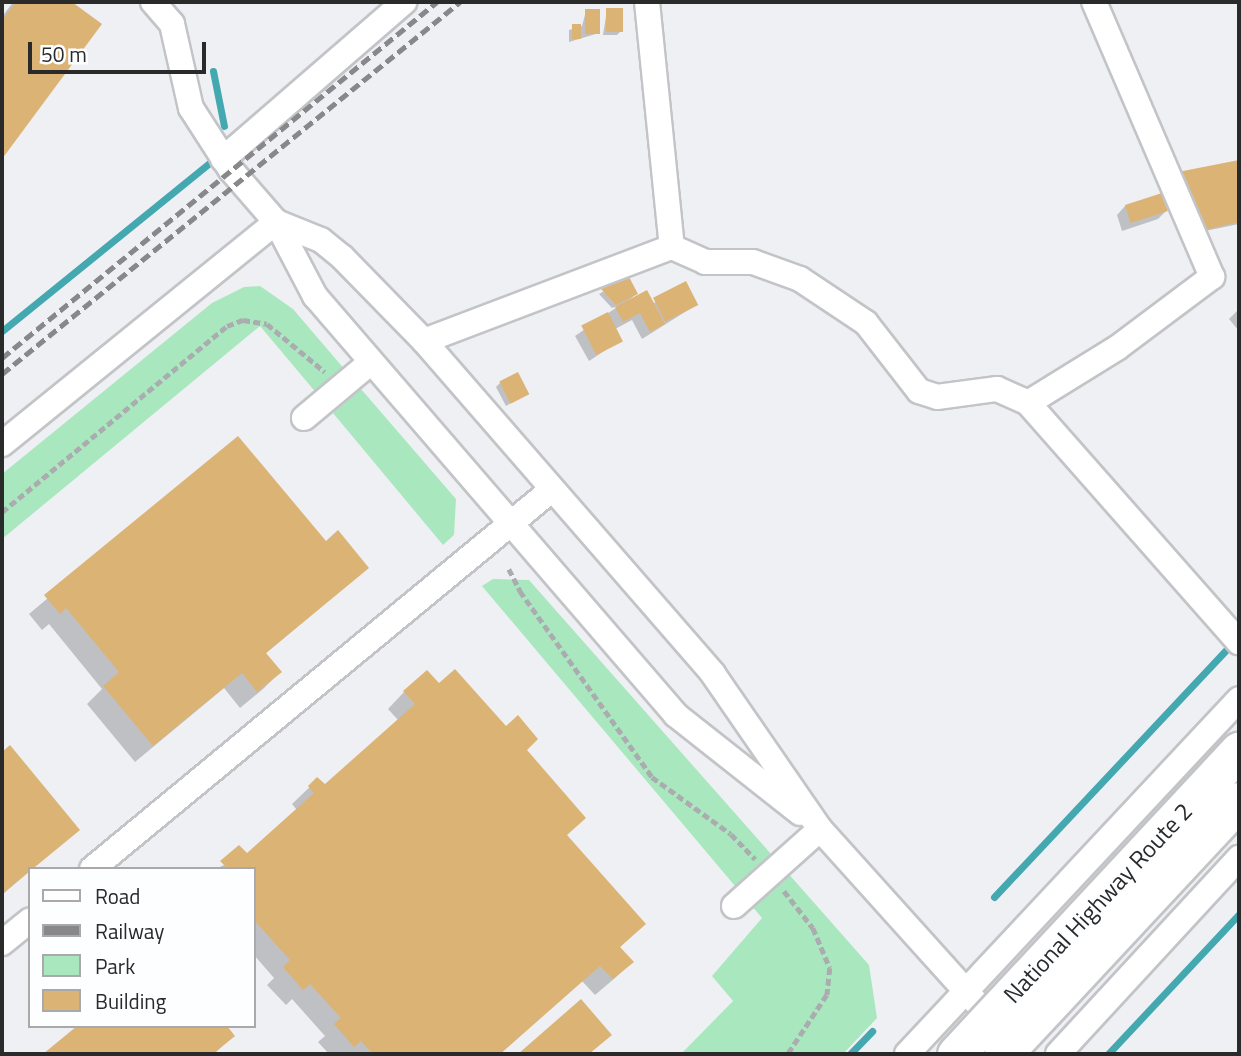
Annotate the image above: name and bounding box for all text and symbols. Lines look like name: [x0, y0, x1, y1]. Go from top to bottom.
scale bar: [32, 28, 210, 72]
text: 50 m: [41, 38, 87, 70]
street label: National Highway Route 2: [998, 797, 1198, 1009]
legend: [28, 867, 256, 1028]
text: Road: [95, 880, 140, 912]
text: Railway: [95, 915, 164, 947]
text: Park: [95, 950, 135, 982]
text: Building: [95, 985, 166, 1017]

